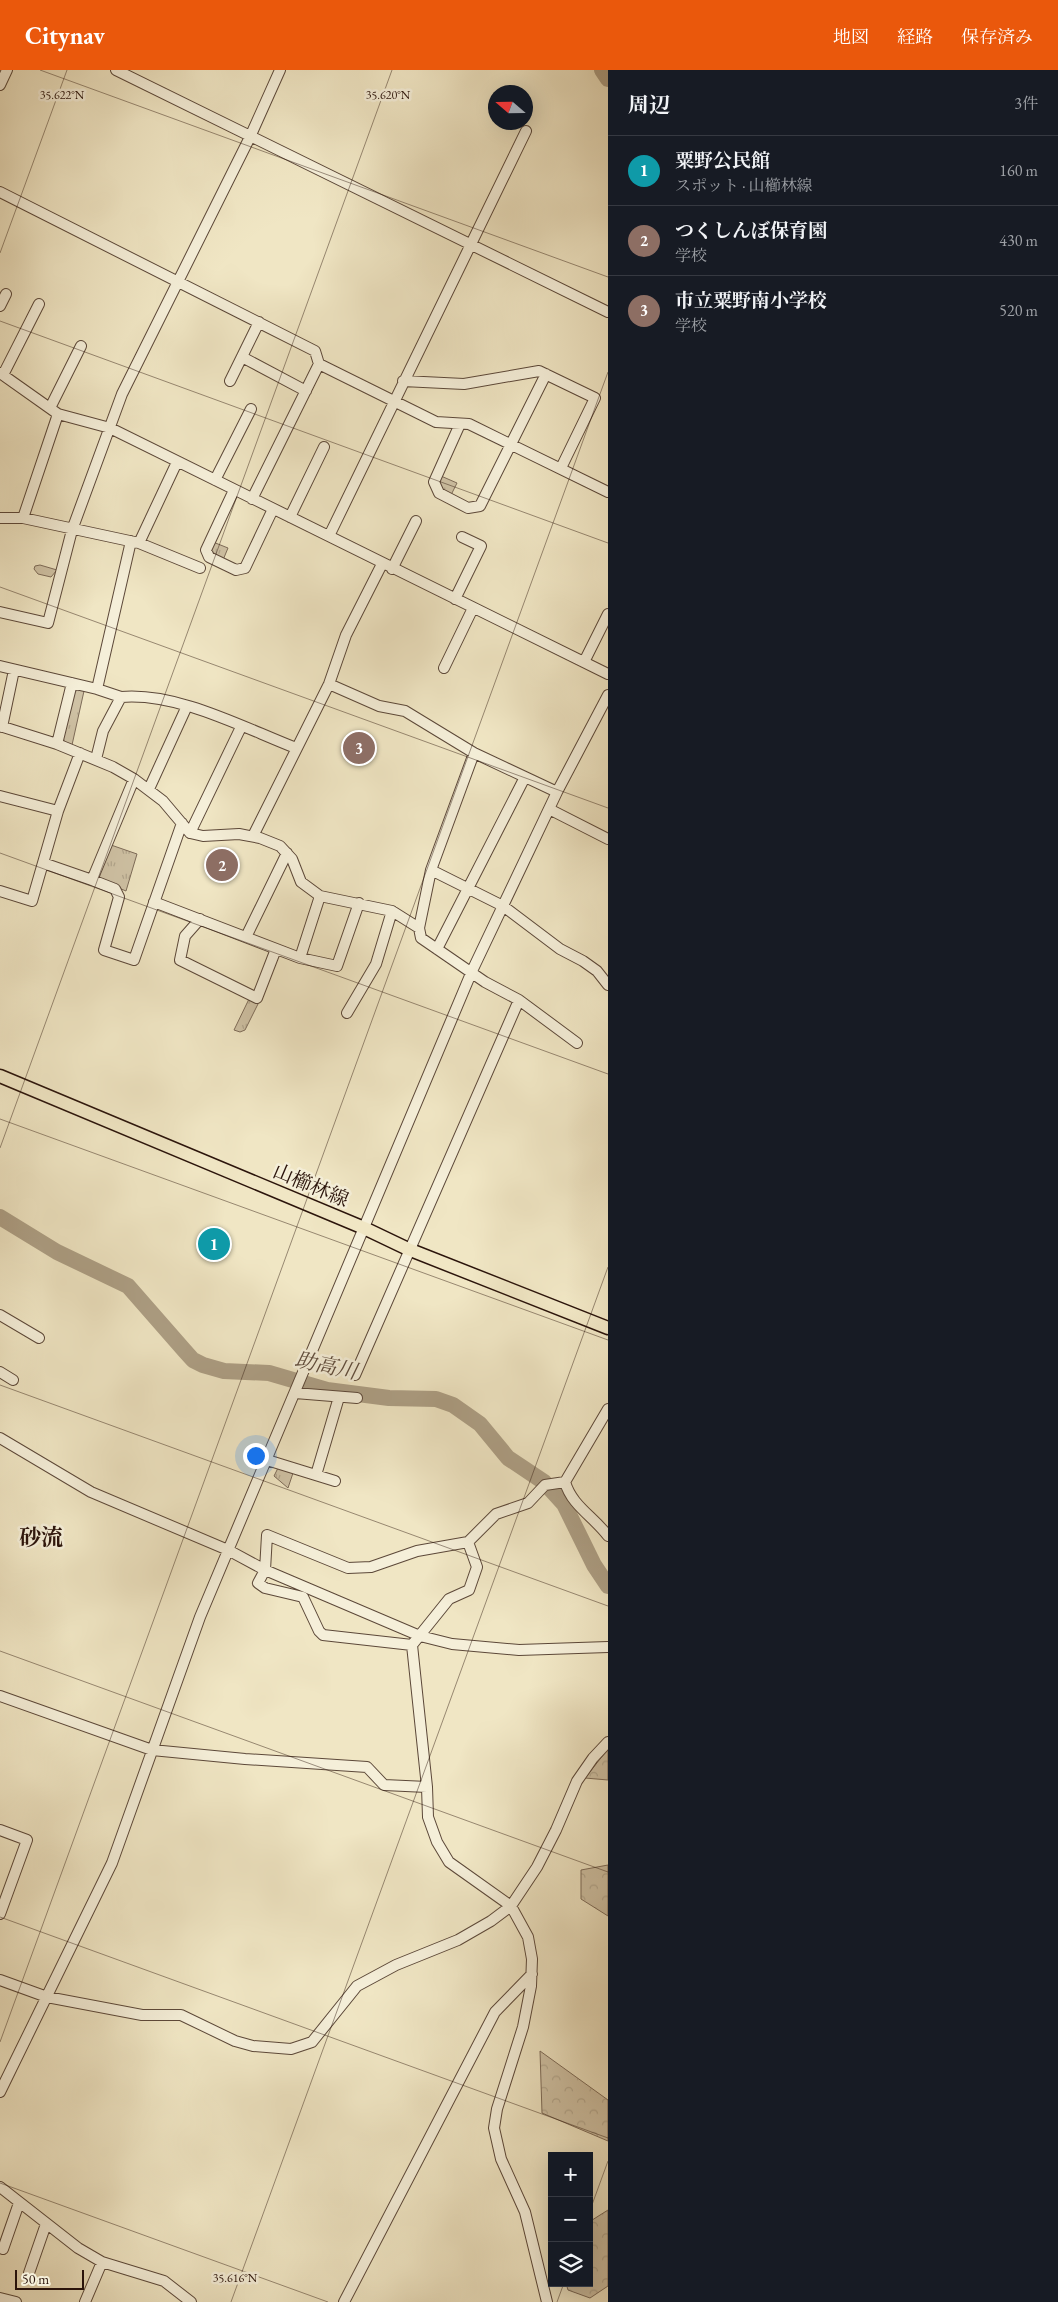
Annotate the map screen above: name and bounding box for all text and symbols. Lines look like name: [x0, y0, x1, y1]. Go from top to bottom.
text: Citynav: [25, 20, 105, 51]
text: 地図: [833, 25, 869, 48]
text: 経路: [897, 25, 933, 48]
text: 保存済み: [961, 25, 1033, 48]
north arrow: [488, 85, 533, 130]
text: 35.622°N: [40, 87, 85, 103]
text: 35.620°N: [366, 87, 411, 103]
text: 周辺: [628, 91, 670, 118]
text: 3件: [1014, 93, 1038, 114]
text: 粟野公民館: [675, 148, 770, 173]
text: 1: [640, 160, 648, 181]
text: 160 m: [999, 160, 1038, 181]
text: スポット · 山櫛林線: [675, 175, 813, 196]
text: つくしんぼ保育園: [675, 218, 827, 243]
text: 2: [640, 230, 648, 251]
text: 430 m: [999, 230, 1038, 251]
text: 学校: [675, 245, 707, 266]
text: 市立粟野南小学校: [675, 288, 827, 313]
text: 3: [640, 300, 648, 321]
text: 520 m: [999, 300, 1038, 321]
text: 学校: [675, 315, 707, 336]
pin: 3: [343, 729, 375, 767]
pin: 2: [206, 846, 238, 884]
street label: 山櫛林線: [269, 1157, 353, 1213]
pin: 1: [198, 1225, 230, 1263]
water label: 助高川: [292, 1345, 362, 1385]
your location: [243, 1443, 269, 1469]
district label: 砂流: [19, 1523, 63, 1552]
map controls: [548, 2152, 593, 2287]
button: +: [548, 2152, 593, 2197]
button: −: [548, 2197, 593, 2242]
button: layers: [548, 2242, 593, 2287]
scale bar: [15, 2267, 84, 2290]
text: 50 m: [22, 2270, 49, 2288]
text: 35.616°N: [213, 2270, 258, 2286]

